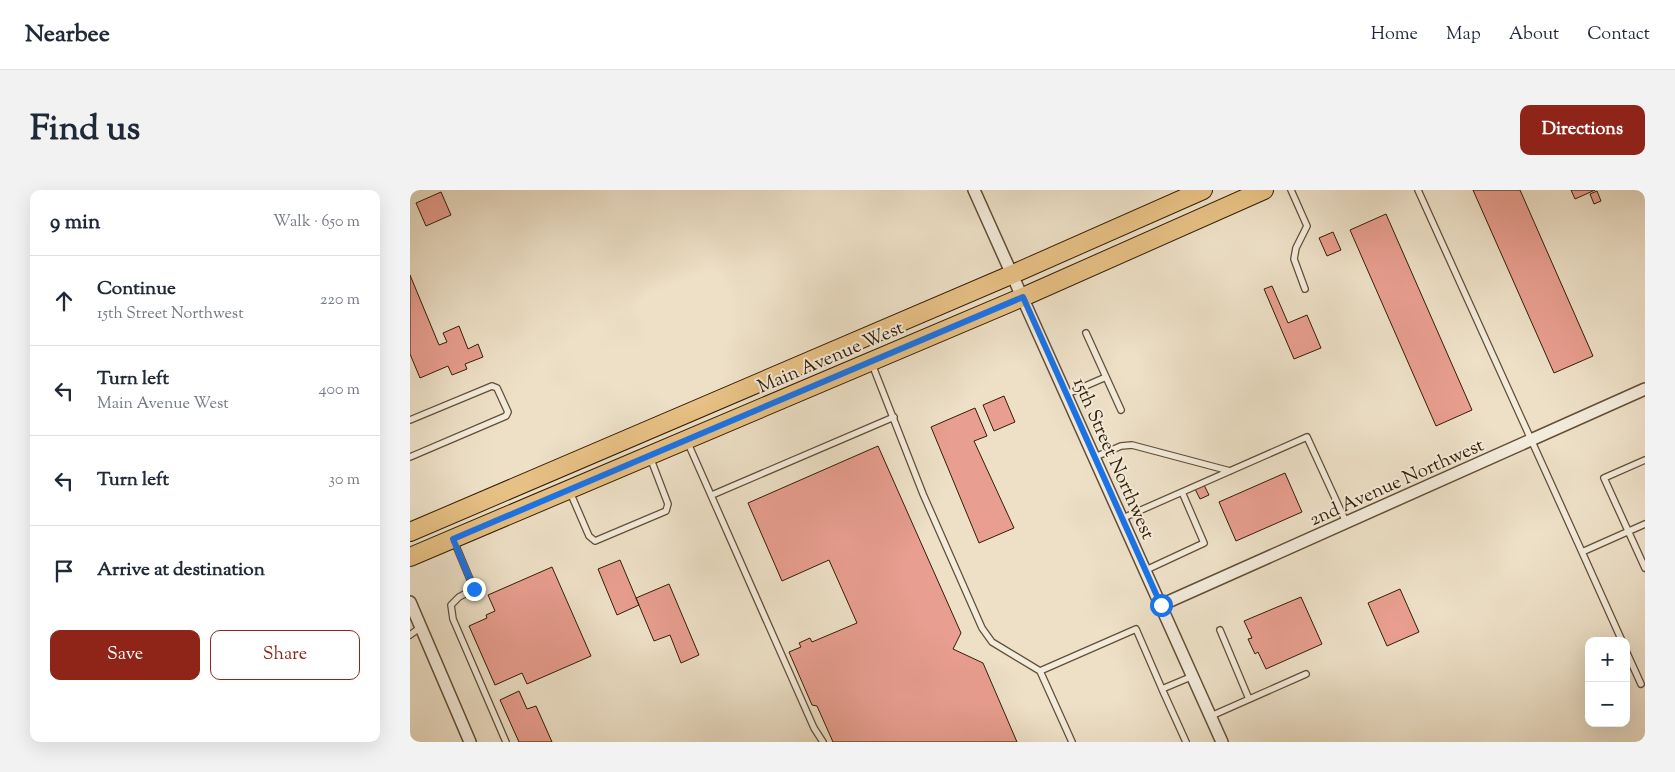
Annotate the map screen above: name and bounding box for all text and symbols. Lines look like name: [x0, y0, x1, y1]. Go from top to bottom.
text: Nearbee: [25, 18, 110, 52]
text: Home: [1371, 22, 1418, 48]
text: Map: [1446, 22, 1481, 48]
text: About: [1509, 22, 1559, 48]
text: Contact: [1587, 22, 1650, 48]
text: Find us: [30, 105, 140, 156]
button: Directions: [1520, 105, 1645, 155]
text: 9 min: [50, 208, 100, 238]
text: Walk · 650 m: [273, 211, 360, 234]
text: Continue: [97, 276, 176, 303]
icon: ahead: [50, 287, 78, 315]
text: 220 m: [320, 289, 360, 312]
text: 15th Street Northwest: [97, 303, 244, 326]
street label: Main Avenue West: [754, 315, 909, 401]
text: Turn left: [97, 366, 169, 393]
street label: 15th Street Northwest: [1065, 374, 1161, 544]
icon: left: [50, 377, 78, 405]
text: 400 m: [319, 379, 360, 402]
text: Main Avenue West: [97, 393, 229, 416]
street label: 2nd Avenue Northwest: [1305, 432, 1489, 534]
icon: left: [50, 467, 78, 495]
text: Turn left: [97, 467, 169, 494]
text: 30 m: [329, 469, 360, 492]
icon: arrive: [50, 557, 78, 585]
text: Arrive at destination: [97, 557, 265, 584]
route end: [463, 578, 486, 601]
route start: [1150, 594, 1173, 617]
button: Save: [50, 630, 200, 680]
button: Share: [210, 630, 360, 680]
map controls: [1585, 637, 1630, 727]
button: +: [1585, 637, 1630, 682]
button: −: [1585, 682, 1630, 727]

